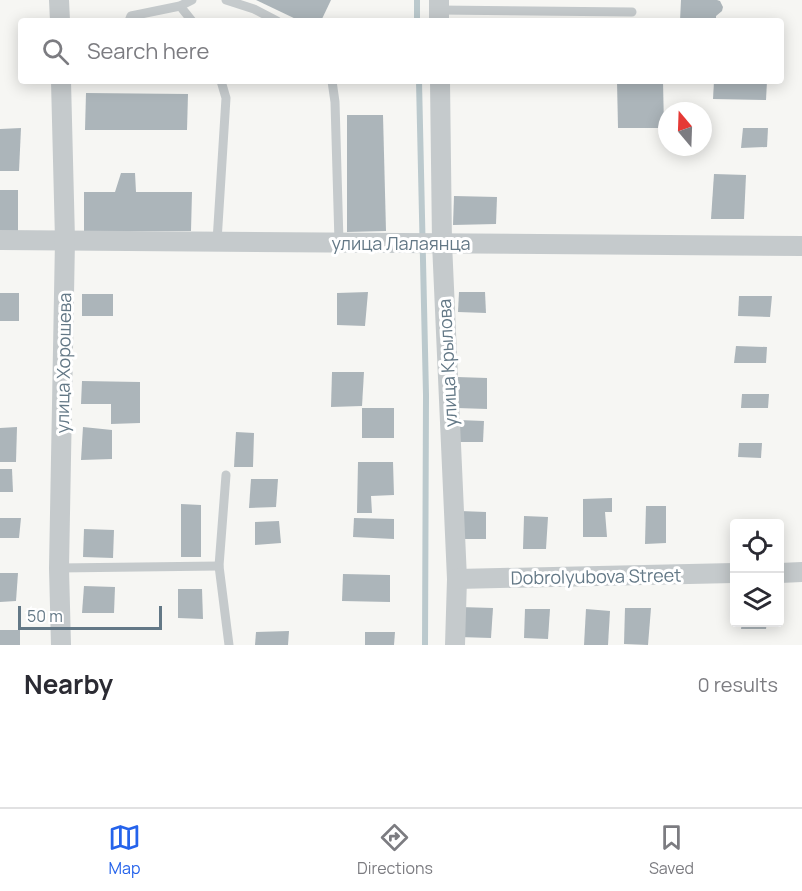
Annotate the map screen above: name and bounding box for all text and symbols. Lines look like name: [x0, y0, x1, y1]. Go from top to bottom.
search box: [18, 18, 784, 84]
icon: search: [39, 35, 72, 68]
text: Search here: [87, 36, 209, 66]
north arrow: [658, 102, 712, 156]
street label: улица Лалаянца: [331, 231, 471, 255]
street label: улица Хорошева: [50, 292, 76, 434]
street label: улица Крылова: [432, 298, 462, 428]
map controls: [730, 519, 784, 627]
button: locate: [730, 519, 784, 573]
street label: Dobrolyubova Street: [510, 563, 682, 589]
button: layers: [730, 573, 784, 627]
scale bar: [18, 603, 162, 630]
text: 50 m: [27, 605, 63, 627]
text: Nearby: [24, 666, 113, 702]
text: 0 results: [698, 671, 778, 698]
tab: Map: [108, 821, 141, 879]
tab: Directions: [357, 821, 433, 879]
tab: Saved: [649, 821, 694, 879]

